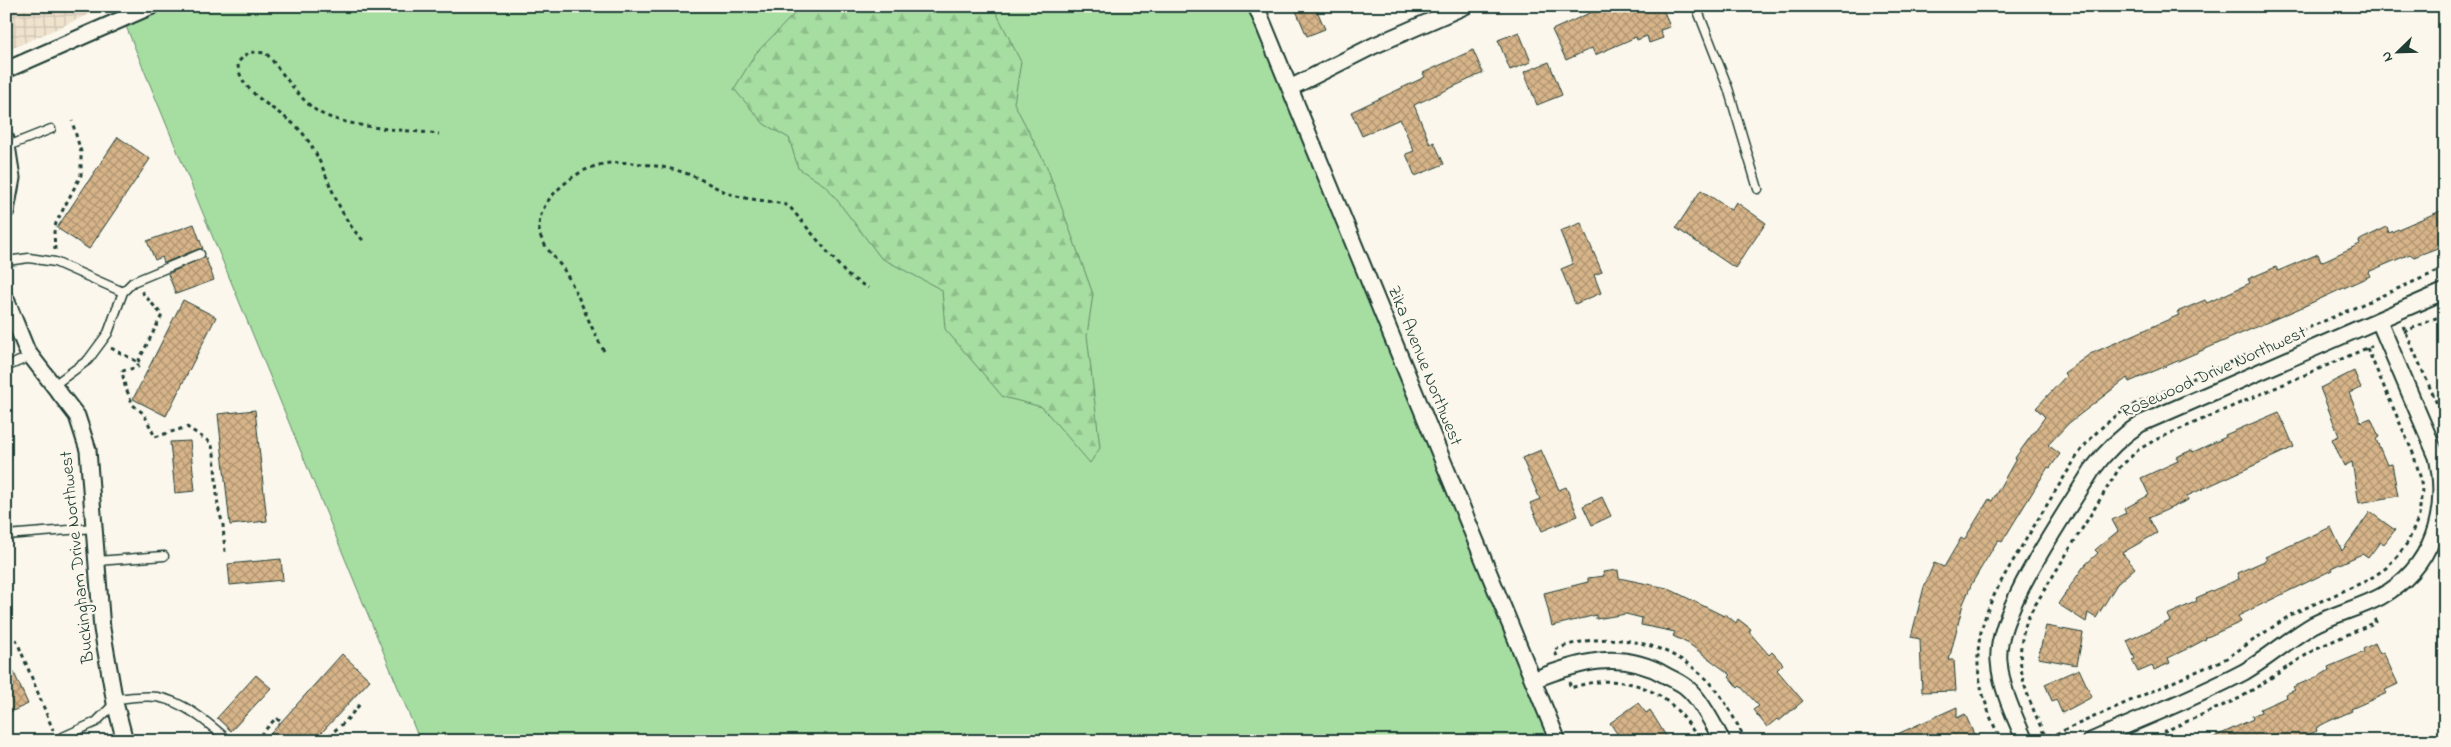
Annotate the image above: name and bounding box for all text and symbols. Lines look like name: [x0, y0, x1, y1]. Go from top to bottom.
north arrow: [2374, 28, 2424, 78]
text: N: [2376, 48, 2399, 65]
street label: Zika Avenue Northwest: [1380, 282, 1468, 450]
street label: Rosewood Drive Northwest: [2117, 320, 2311, 426]
street label: Buckingham Drive Northwest: [54, 449, 103, 665]

